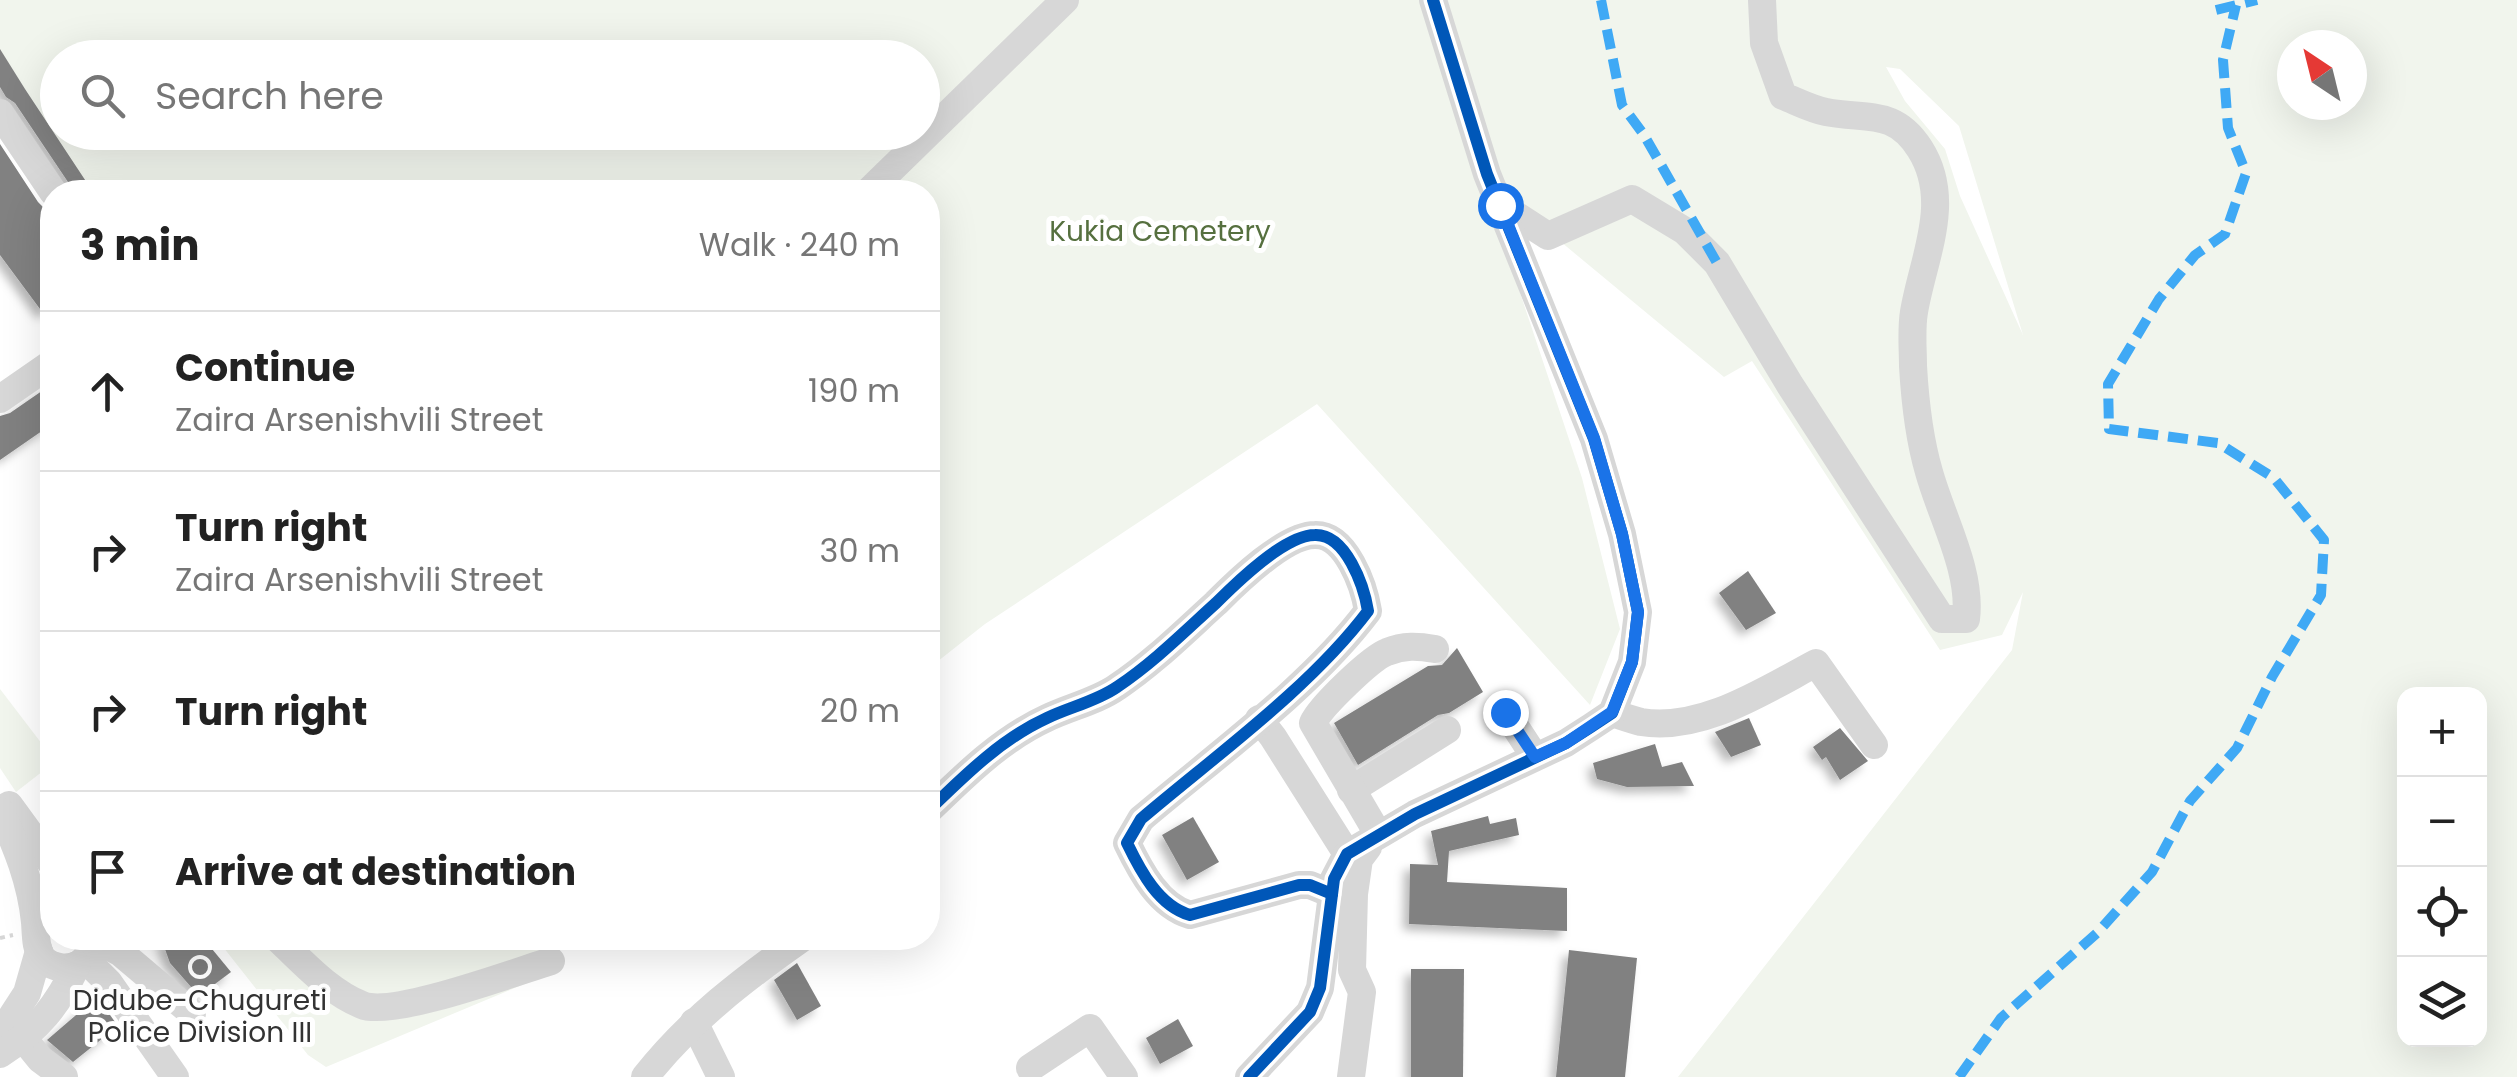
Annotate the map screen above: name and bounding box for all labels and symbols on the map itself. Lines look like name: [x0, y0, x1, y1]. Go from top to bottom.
north arrow: [2277, 30, 2367, 120]
route start: [1478, 183, 1524, 229]
park label: Kukia Cemetery: [1049, 212, 1271, 251]
route end: [1483, 690, 1529, 736]
marker: Didube-Chugureti Police Division III: [189, 956, 211, 978]
place label: Didube-Chugureti Police Division III: [73, 981, 327, 1052]

